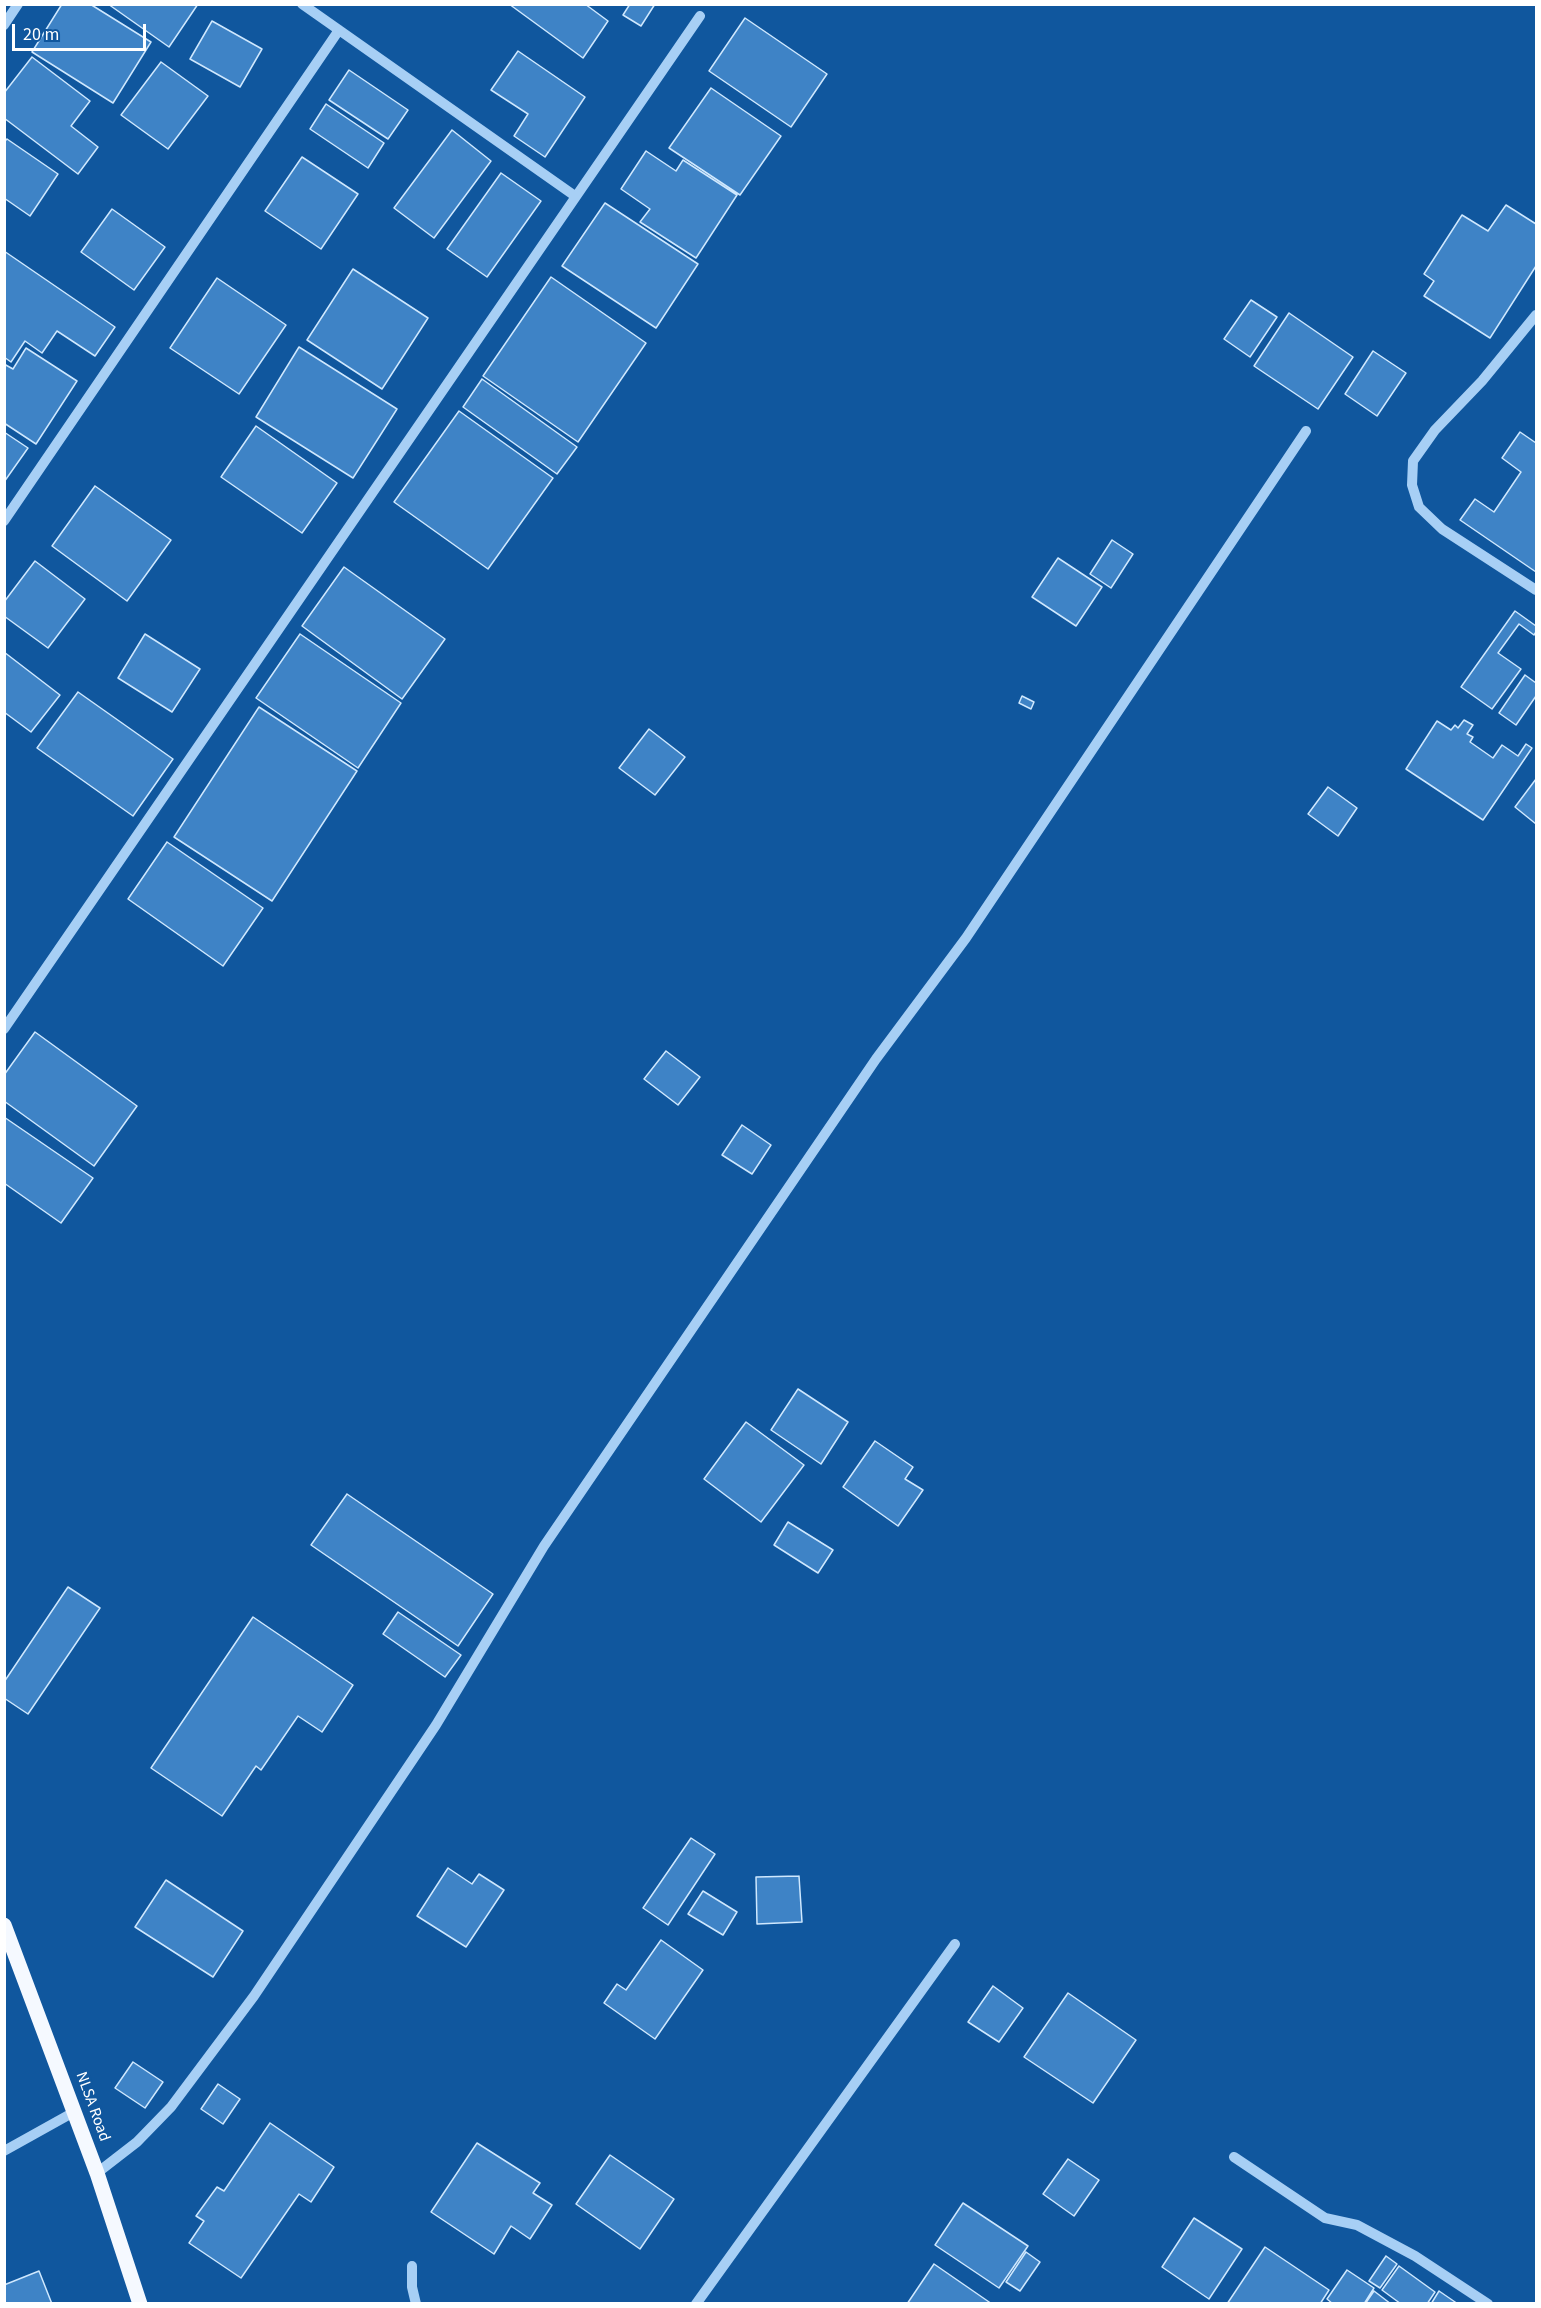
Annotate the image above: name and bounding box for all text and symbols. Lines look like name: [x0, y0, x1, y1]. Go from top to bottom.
scale bar: [15, 12, 148, 50]
text: 20 m: [23, 22, 59, 47]
street label: NLSA Road: [71, 2070, 113, 2144]

